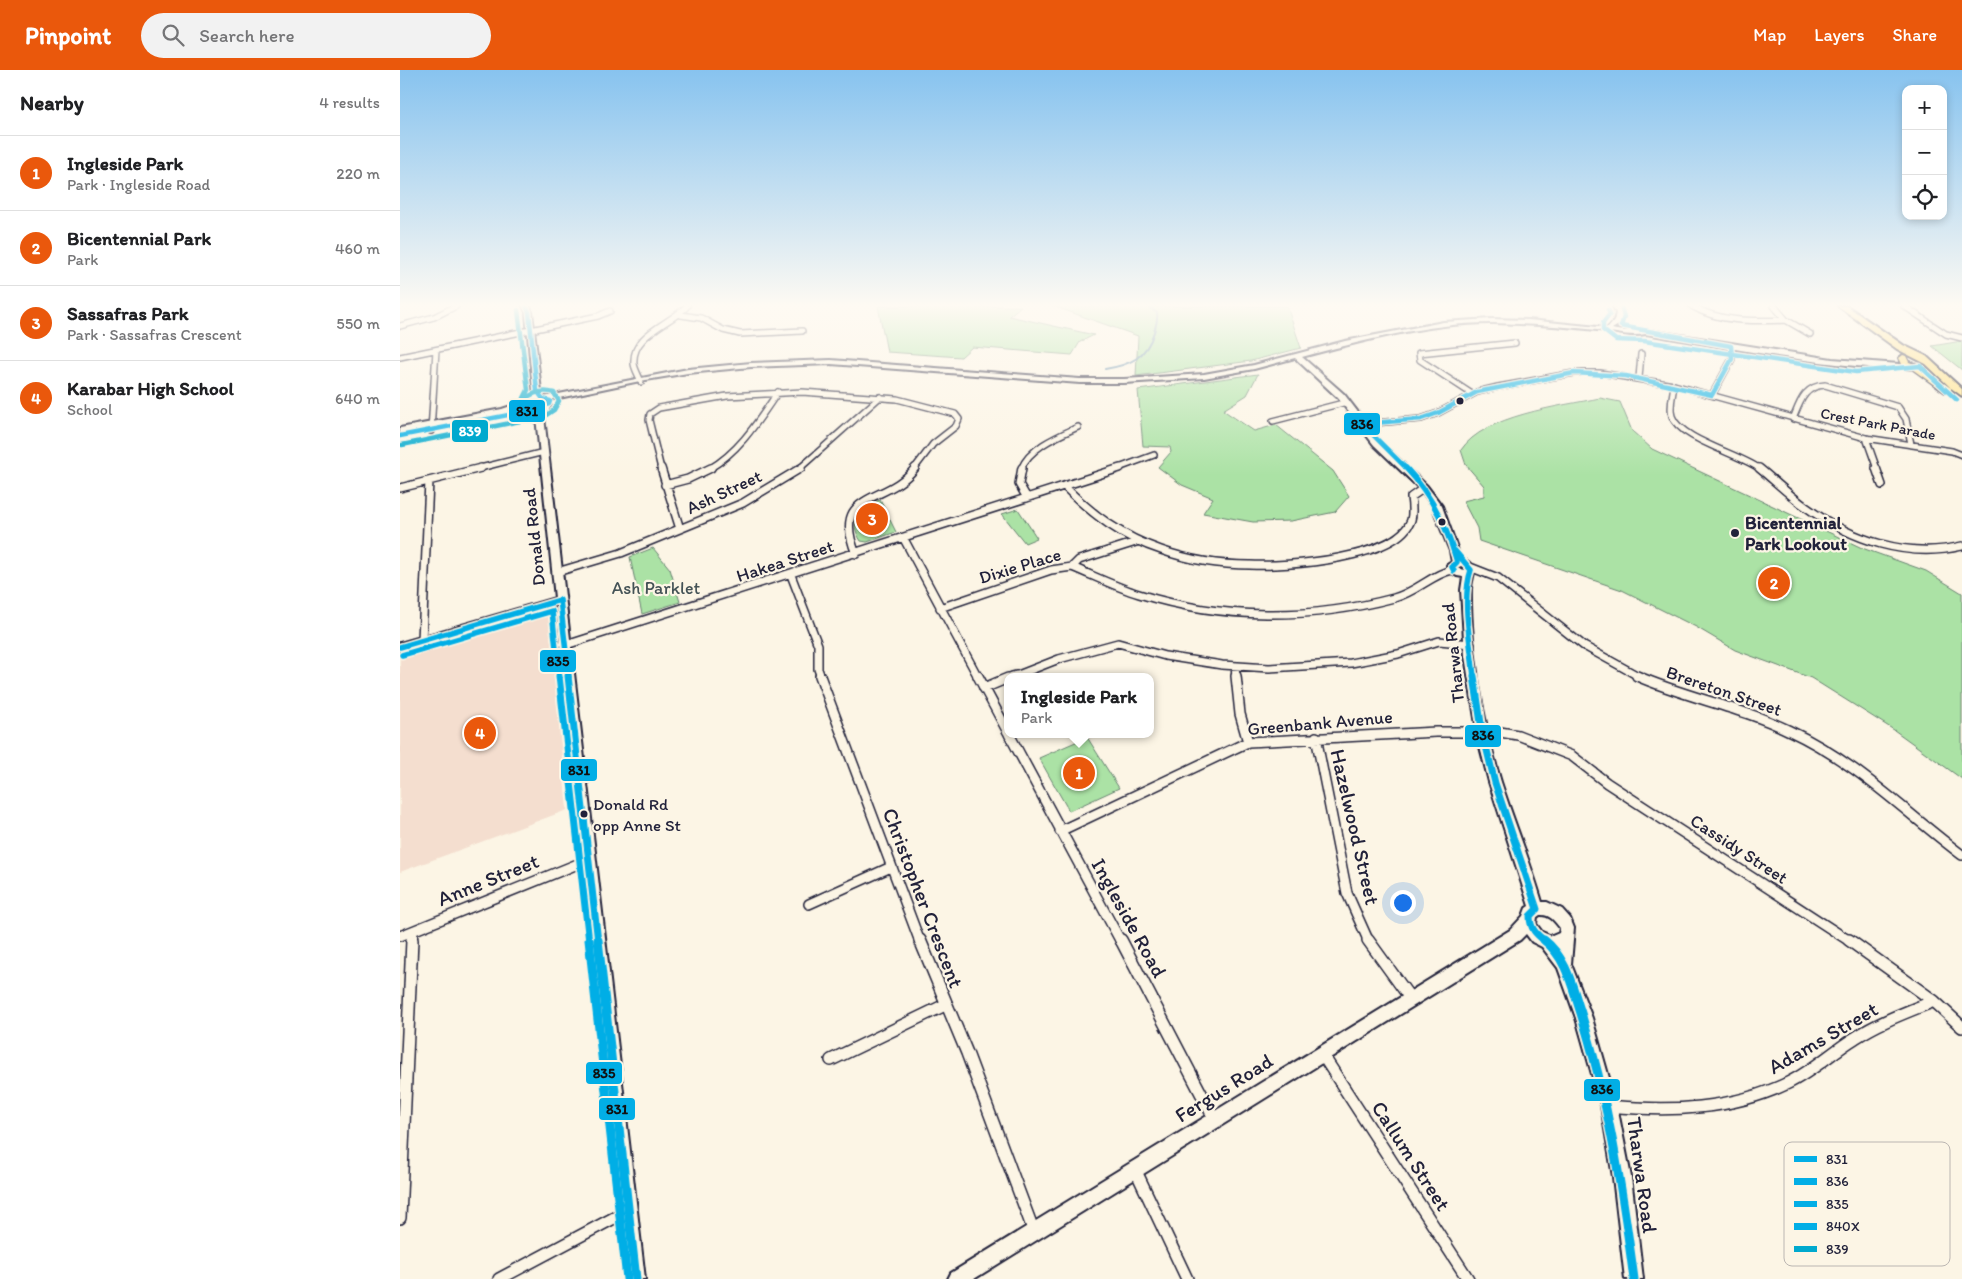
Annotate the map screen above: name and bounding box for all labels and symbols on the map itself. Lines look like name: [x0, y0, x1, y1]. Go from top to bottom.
unlabelled marker: [1455, 396, 1465, 406]
line badge: 831: [508, 399, 546, 423]
text: 831: [516, 403, 538, 420]
street label: Crest Park Parade: [1819, 404, 1937, 444]
line badge: 836: [1343, 412, 1381, 436]
text: 836: [1351, 416, 1374, 433]
line badge: 839: [451, 419, 489, 443]
text: 839: [459, 423, 481, 440]
street label: Ash Street: [683, 465, 765, 519]
street label: Donald Road: [518, 487, 550, 587]
pin: 3: [856, 500, 888, 538]
place label: Bicentennial Park Lookout: [1745, 512, 1847, 555]
unlabelled marker: [1437, 517, 1447, 527]
marker: Bicentennial Park Lookout: [1729, 527, 1741, 539]
street label: Hakea Street: [734, 535, 837, 587]
street label: Dixie Place: [976, 543, 1064, 589]
pin: 2: [1758, 564, 1790, 602]
park label: Ash Parklet: [612, 577, 701, 599]
street label: Tharwa Road: [1437, 602, 1469, 704]
line badge: 835: [539, 649, 577, 673]
text: 835: [547, 653, 570, 670]
street label: Brereton Street: [1663, 661, 1785, 721]
street label: Greenbank Avenue: [1247, 706, 1393, 740]
pin: 4: [464, 714, 496, 752]
line badge: 836: [1464, 724, 1502, 748]
text: 836: [1472, 727, 1495, 744]
street label: Hazelwood Street: [1325, 747, 1386, 907]
pin: 1: [1063, 754, 1095, 792]
line badge: 831: [560, 758, 598, 782]
text: 831: [568, 762, 590, 779]
place label: Donald Rd opp Anne St: [593, 794, 682, 835]
street label: Christopher Crescent: [878, 804, 969, 991]
marker: Donald Rd opp Anne St: [579, 809, 589, 819]
street label: Cassidy Street: [1686, 809, 1792, 889]
street label: Anne Street: [433, 848, 542, 911]
street label: Ingleside Road: [1086, 854, 1173, 982]
your location: [1390, 890, 1416, 916]
street label: Adams Street: [1763, 996, 1882, 1079]
street label: Fergus Road: [1170, 1047, 1278, 1127]
line badge: 835: [585, 1061, 623, 1085]
text: 835: [593, 1065, 616, 1082]
line badge: 836: [1583, 1078, 1621, 1102]
text: 836: [1591, 1081, 1614, 1098]
street label: Callum Street: [1367, 1096, 1456, 1215]
line badge: 831: [598, 1097, 636, 1121]
text: 831: [606, 1101, 628, 1118]
street label: Tharwa Road: [1622, 1115, 1663, 1235]
legend: [1784, 1142, 1950, 1266]
text: 831: [1826, 1151, 1848, 1168]
text: 836: [1826, 1173, 1849, 1190]
text: 835: [1826, 1196, 1849, 1213]
text: 840X: [1826, 1218, 1860, 1235]
text: 839: [1826, 1241, 1849, 1258]

